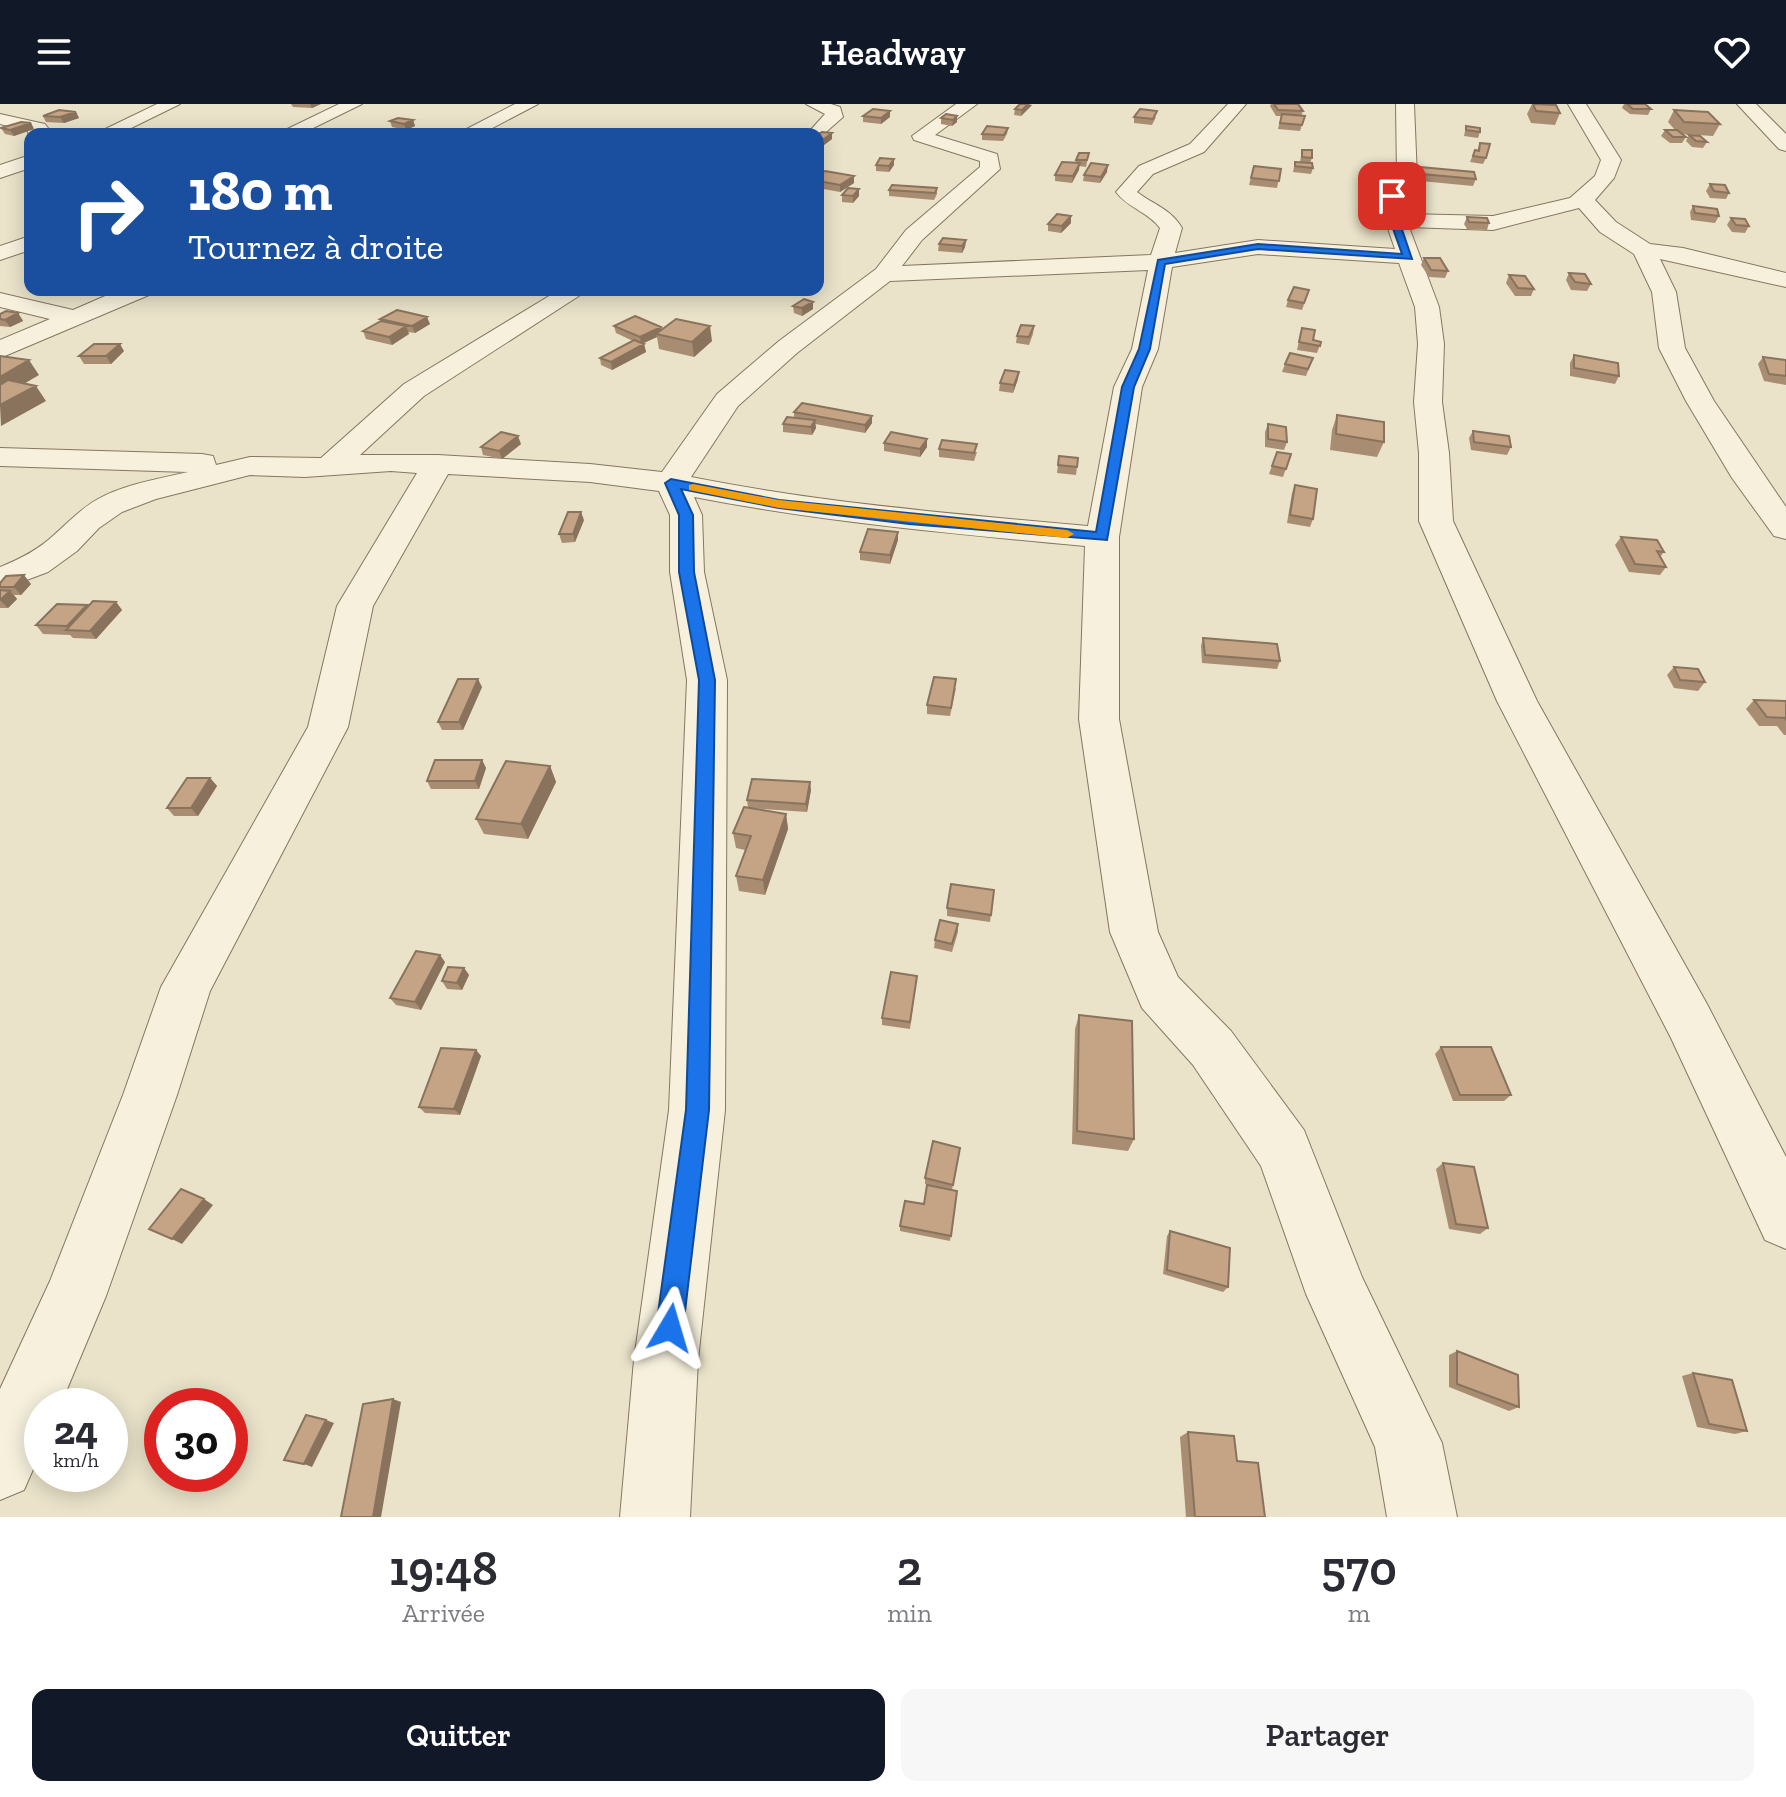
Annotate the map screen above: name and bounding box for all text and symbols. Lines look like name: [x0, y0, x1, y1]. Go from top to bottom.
icon: menu: [32, 30, 76, 74]
icon: heart: [1710, 30, 1754, 74]
text: Headway: [820, 31, 966, 74]
text: 180 m: [188, 157, 333, 224]
icon: right: [56, 160, 160, 264]
pin: [1358, 162, 1426, 230]
icon: arrive: [1370, 174, 1414, 218]
text: Tournez à droite: [188, 225, 444, 268]
position arrow: [628, 1286, 712, 1370]
speed limit sign: 30: [144, 1388, 248, 1492]
text: 24: [54, 1406, 98, 1454]
text: km/h: [53, 1448, 99, 1472]
text: 19:48: [389, 1540, 498, 1597]
text: 2: [897, 1540, 922, 1597]
text: 570: [1321, 1540, 1397, 1597]
text: Arrivée: [402, 1597, 485, 1629]
text: min: [887, 1597, 932, 1629]
text: m: [1348, 1597, 1370, 1629]
button: Quitter: [32, 1689, 885, 1781]
button: Partager: [901, 1689, 1754, 1781]

